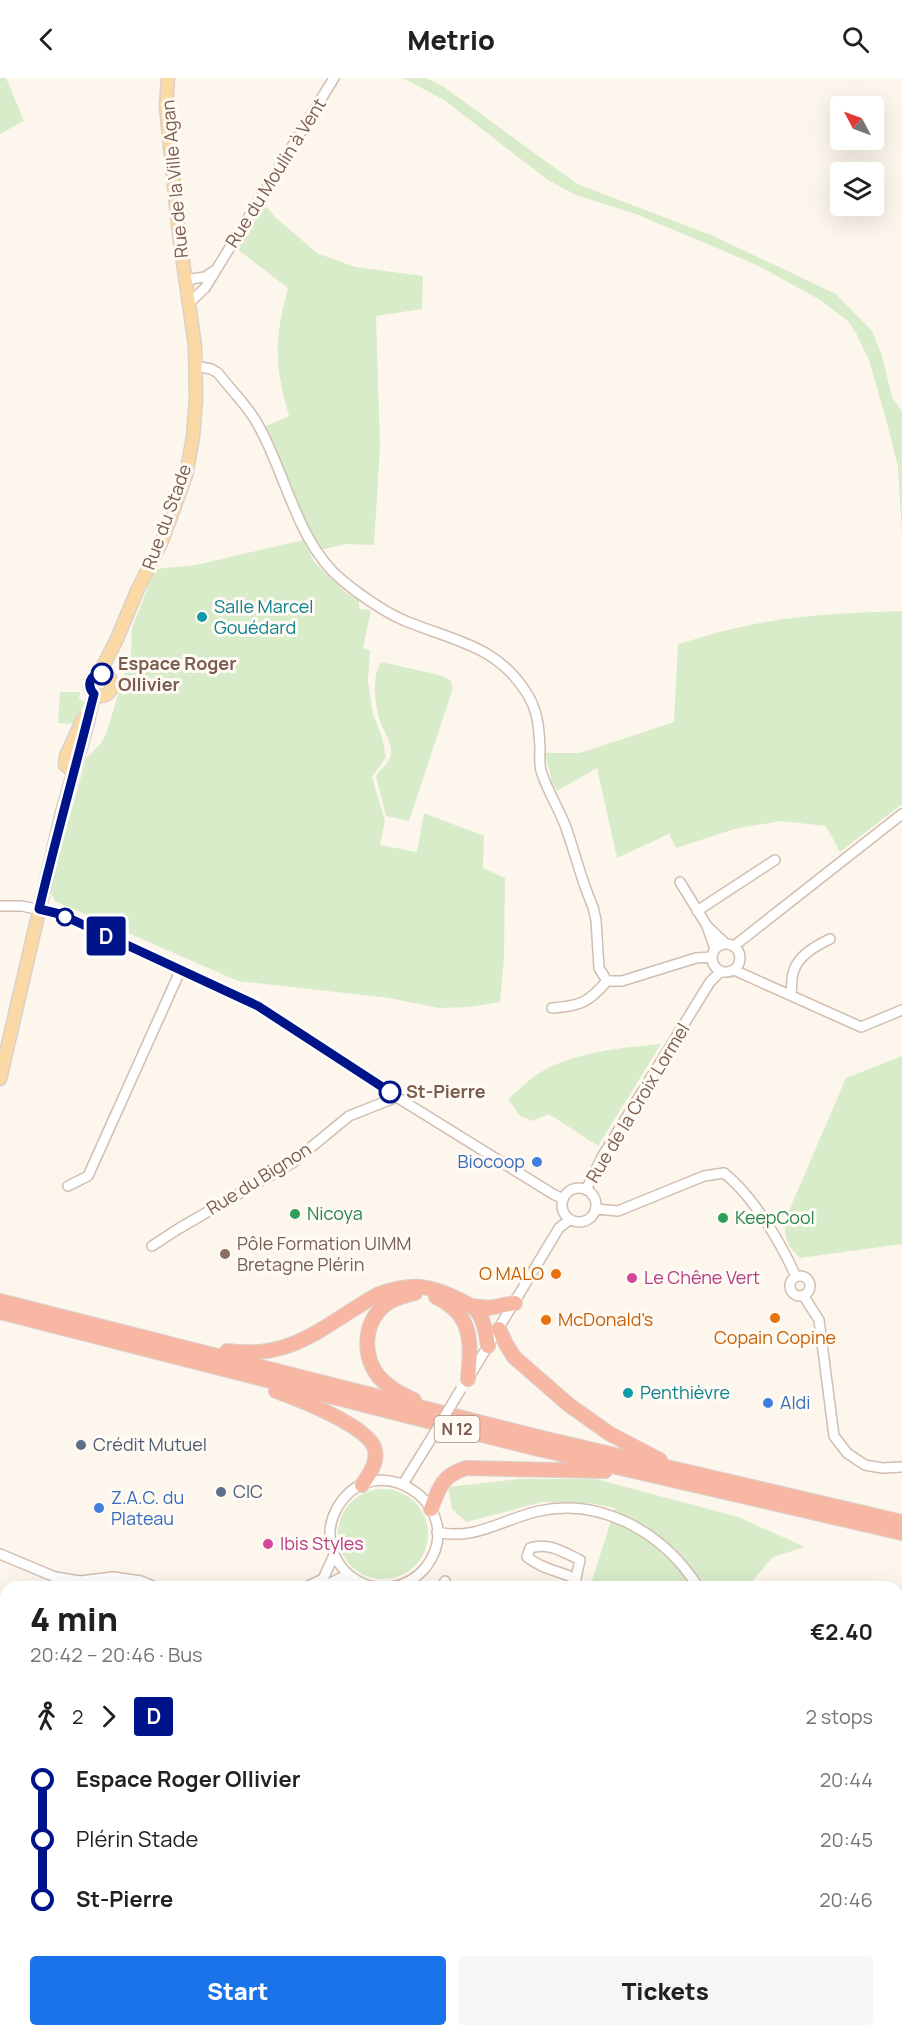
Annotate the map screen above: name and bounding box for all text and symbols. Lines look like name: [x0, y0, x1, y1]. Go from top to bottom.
text: Metrio: [407, 21, 495, 58]
icon: back: [30, 23, 63, 56]
icon: search: [839, 23, 872, 56]
street label: Rue du Moulin à Vent: [219, 93, 331, 252]
north arrow: [830, 96, 884, 150]
map controls: [830, 96, 884, 216]
street label: Rue de la Ville Agan: [155, 99, 193, 259]
button: layers: [830, 162, 884, 216]
street label: Rue du Stade: [136, 461, 196, 573]
place label: Salle Marcel Gouédard: [214, 594, 313, 639]
marker: Salle Marcel Gouédard: [195, 610, 209, 624]
place label: Espace Roger Ollivier: [118, 651, 236, 696]
marker: Espace Roger Ollivier: [91, 663, 113, 685]
unlabelled marker: [56, 908, 74, 926]
line badge: D: [86, 916, 126, 956]
text: D: [99, 922, 113, 950]
street label: Rue de la Croix Lormel: [580, 1018, 694, 1187]
place label: St-Pierre: [406, 1079, 486, 1103]
marker: St-Pierre: [379, 1081, 401, 1103]
street label: Rue du Bignon: [202, 1136, 315, 1220]
place label: Biocoop: [457, 1149, 525, 1173]
marker: Biocoop: [530, 1155, 544, 1169]
place label: Nicoya: [307, 1201, 363, 1225]
place label: KeepCool: [735, 1205, 815, 1229]
marker: Nicoya: [288, 1207, 302, 1221]
marker: KeepCool: [716, 1211, 730, 1225]
place label: Pôle Formation UIMM Bretagne Plérin: [237, 1231, 411, 1276]
marker: Pôle Formation UIMM Bretagne Plérin: [218, 1247, 232, 1261]
place label: O MALO: [479, 1261, 544, 1285]
place label: Le Chêne Vert: [644, 1265, 760, 1289]
marker: O MALO: [549, 1267, 563, 1281]
marker: Le Chêne Vert: [625, 1271, 639, 1285]
place label: McDonald's: [558, 1307, 653, 1331]
marker: Copain Copine: [768, 1311, 782, 1325]
marker: McDonald's: [539, 1313, 553, 1327]
place label: Copain Copine: [714, 1325, 836, 1349]
place label: Penthièvre: [640, 1380, 730, 1404]
marker: Penthièvre: [621, 1386, 635, 1400]
place label: Aldi: [780, 1390, 810, 1414]
marker: Aldi: [761, 1396, 775, 1410]
road number: N 12: [434, 1416, 480, 1442]
place label: Crédit Mutuel: [93, 1432, 207, 1456]
marker: Crédit Mutuel: [74, 1438, 88, 1452]
place label: CIC: [233, 1479, 263, 1503]
place label: Z.A.C. du Plateau: [111, 1485, 184, 1530]
marker: CIC: [214, 1485, 228, 1499]
marker: Z.A.C. du Plateau: [92, 1501, 106, 1515]
place label: Ibis Styles: [280, 1531, 364, 1555]
marker: Ibis Styles: [261, 1537, 275, 1551]
text: 4 min: [30, 1596, 118, 1641]
text: €2.40: [810, 1617, 873, 1647]
text: 20:42 – 20:46 · Bus: [30, 1641, 203, 1668]
icon: walk: [30, 1700, 63, 1733]
icon: forward: [92, 1700, 125, 1733]
text: D: [146, 1702, 161, 1730]
text: 2: [72, 1703, 83, 1730]
text: 2 stops: [805, 1703, 873, 1730]
text: Espace Roger Ollivier: [76, 1764, 300, 1794]
text: 20:44: [820, 1766, 873, 1793]
text: Plérin Stade: [76, 1824, 198, 1854]
text: 20:45: [820, 1826, 873, 1853]
text: St-Pierre: [76, 1884, 173, 1914]
text: 20:46: [819, 1886, 873, 1913]
button: Start: [30, 1956, 446, 2025]
button: Tickets: [458, 1956, 873, 2025]

